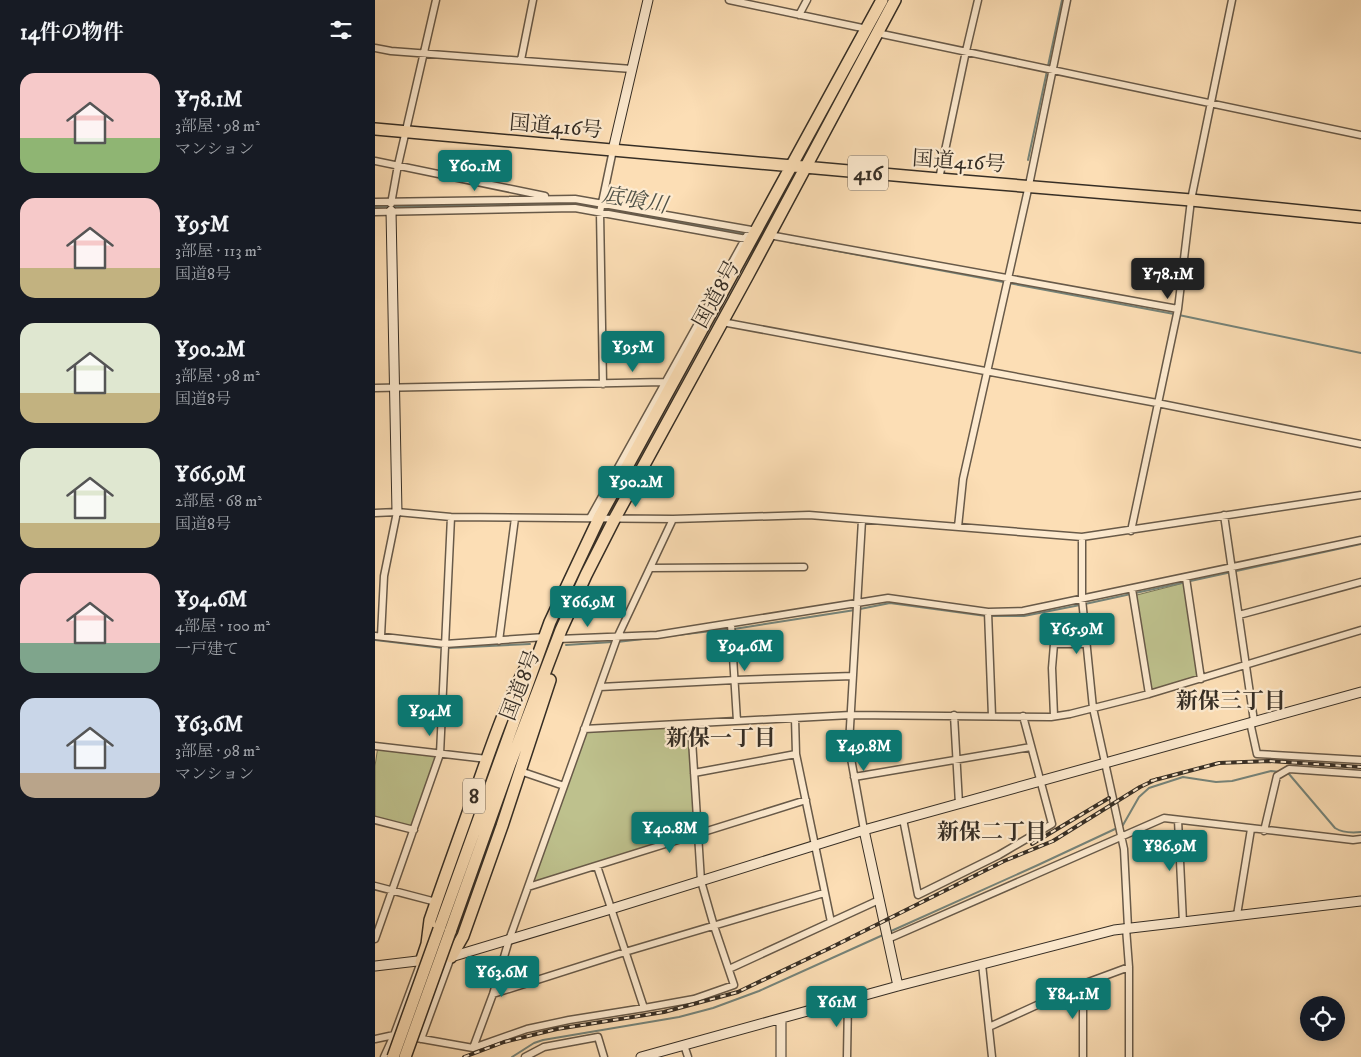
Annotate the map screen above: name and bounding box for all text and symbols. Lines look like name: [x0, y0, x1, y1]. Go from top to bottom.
icon: filters: [327, 16, 355, 44]
text: 14件の物件: [20, 20, 124, 46]
text: ¥78.1M: [175, 87, 243, 113]
icon: home: [60, 93, 120, 153]
street label: 国道416号: [508, 110, 604, 144]
text: 3部屋 · 98 m²: [175, 116, 260, 136]
text: マンション: [175, 139, 254, 159]
street label: 国道416号: [911, 146, 1007, 178]
pin: ¥60.1M: [434, 150, 516, 192]
text: ¥60.1M: [449, 156, 501, 176]
road number: 416: [848, 156, 888, 190]
water label: 底喰川: [600, 181, 672, 220]
text: ¥95M: [175, 212, 229, 238]
icon: home: [60, 218, 120, 278]
text: 3部屋 · 113 m²: [175, 241, 262, 261]
street label: 国道8号: [688, 256, 746, 333]
pin: ¥78.1M: [1127, 258, 1209, 300]
text: 国道8号: [175, 264, 231, 284]
text: ¥78.1M: [1142, 264, 1194, 284]
pin: ¥95M: [603, 330, 663, 373]
text: ¥90.2M: [175, 337, 245, 363]
text: ¥95M: [612, 337, 654, 357]
icon: home: [60, 343, 120, 403]
text: 3部屋 · 98 m²: [175, 366, 260, 386]
text: 国道8号: [175, 389, 231, 409]
text: ¥66.9M: [175, 462, 246, 488]
pin: ¥90.2M: [595, 466, 677, 508]
icon: home: [60, 468, 120, 528]
text: ¥90.2M: [609, 472, 663, 492]
text: 2部屋 · 68 m²: [175, 491, 262, 511]
text: 国道8号: [175, 514, 231, 534]
pin: ¥66.9M: [547, 586, 629, 628]
text: ¥94.6M: [175, 587, 247, 613]
text: ¥66.9M: [561, 592, 615, 612]
icon: home: [60, 593, 120, 653]
pin: ¥65.9M: [1036, 612, 1118, 655]
text: 4部屋 · 100 m²: [175, 616, 270, 636]
text: ¥65.9M: [1051, 619, 1103, 639]
pin: ¥94.6M: [704, 630, 786, 672]
text: ¥94.6M: [717, 636, 773, 656]
text: 一戸建て: [175, 639, 239, 659]
street label: 国道8号: [496, 646, 546, 724]
district label: 新保三丁目: [1176, 688, 1286, 715]
pin: ¥94M: [400, 694, 460, 737]
text: ¥94M: [409, 701, 451, 721]
text: ¥63.6M: [175, 712, 243, 738]
icon: home: [60, 718, 120, 778]
district label: 新保一丁目: [666, 725, 776, 752]
pin: ¥49.8M: [823, 730, 905, 772]
text: ¥49.8M: [837, 736, 891, 756]
text: 3部屋 · 98 m²: [175, 741, 260, 761]
text: マンション: [175, 764, 254, 784]
road number: 8: [463, 778, 485, 814]
pin: ¥40.8M: [629, 812, 711, 854]
text: ¥40.8M: [643, 818, 697, 838]
district label: 新保二丁目: [937, 819, 1047, 846]
pin: ¥86.9M: [1129, 830, 1211, 872]
text: ¥86.9M: [1143, 836, 1197, 856]
pin: ¥63.6M: [461, 956, 543, 998]
text: ¥63.6M: [476, 962, 528, 982]
pin: ¥84.1M: [1032, 978, 1114, 1020]
text: ¥84.1M: [1047, 984, 1099, 1004]
pin: ¥61M: [807, 986, 867, 1028]
text: ¥61M: [817, 992, 857, 1012]
map controls: [1300, 996, 1345, 1041]
button: locate: [1300, 996, 1345, 1041]

